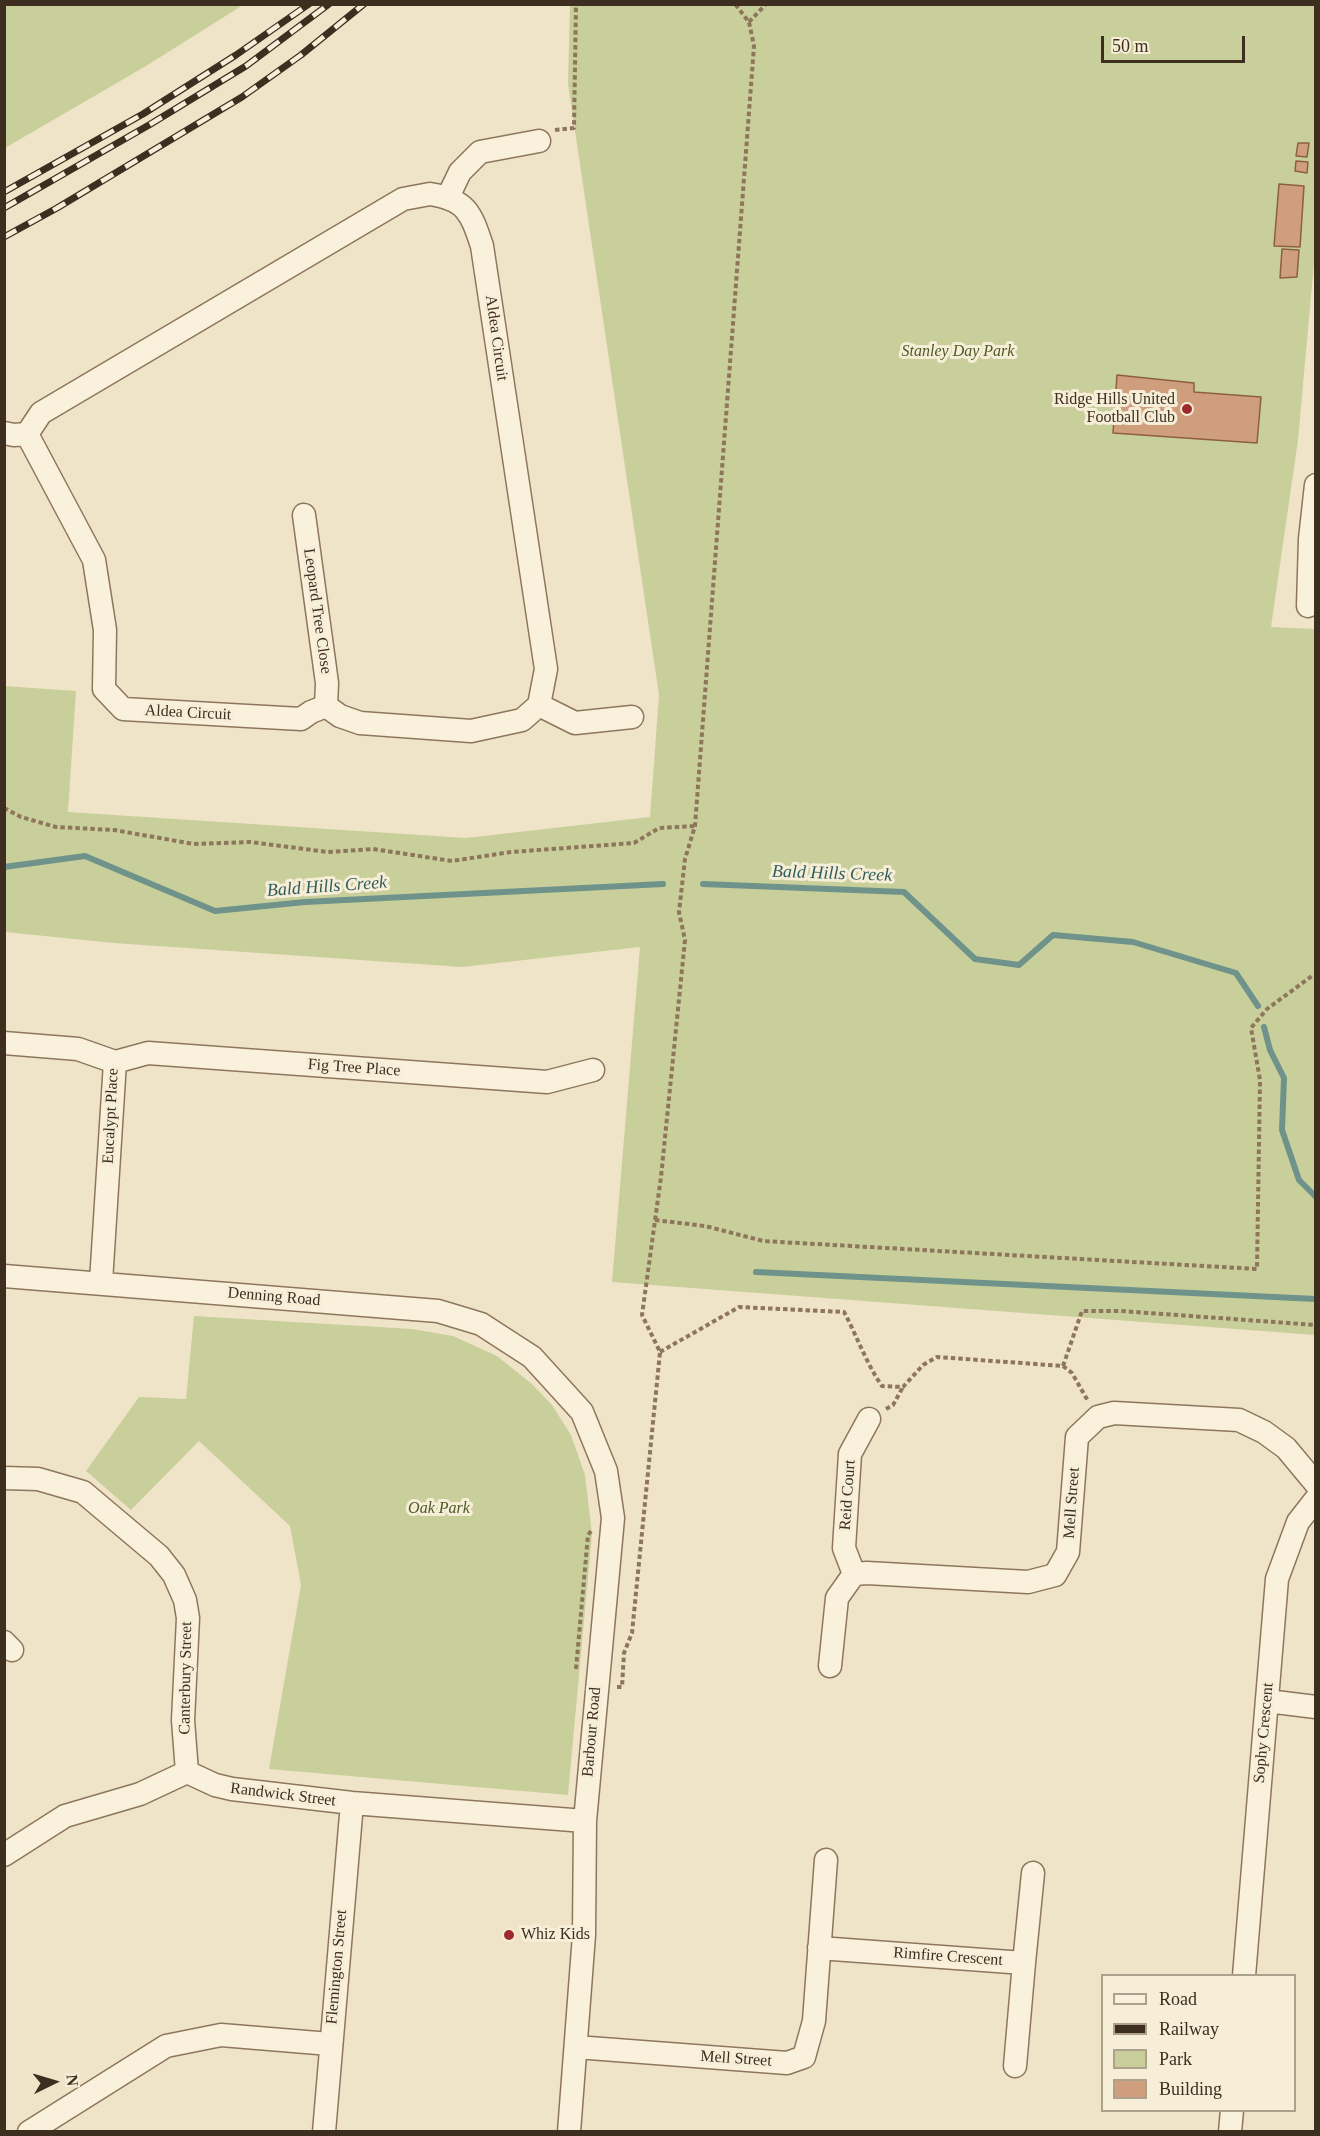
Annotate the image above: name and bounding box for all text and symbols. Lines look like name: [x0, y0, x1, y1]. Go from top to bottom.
scale bar: [1104, 24, 1248, 62]
text: 50 m: [1112, 36, 1149, 56]
street label: Aldea Circuit: [480, 294, 512, 382]
park label: Stanley Day Park: [902, 342, 1014, 362]
place label: Ridge Hills United Football Club: [1054, 390, 1175, 428]
marker: Ridge Hills United Football Club: [1180, 402, 1194, 416]
street label: Leopard Tree Close: [299, 547, 335, 675]
street label: Aldea Circuit: [144, 701, 232, 725]
water label: Bald Hills Creek: [772, 861, 892, 887]
water label: Bald Hills Creek: [266, 872, 388, 902]
street label: Fig Tree Place: [307, 1055, 401, 1081]
street label: Eucalypt Place: [99, 1068, 123, 1164]
street label: Denning Road: [227, 1283, 321, 1311]
street label: Reid Court: [836, 1459, 860, 1531]
street label: Mell Street: [1060, 1467, 1084, 1539]
park label: Oak Park: [408, 1499, 470, 1519]
street label: Canterbury Street: [175, 1621, 197, 1735]
street label: Sophy Crescent: [1250, 1682, 1278, 1784]
street label: Barbour Road: [579, 1686, 605, 1778]
street label: Randwick Street: [229, 1779, 337, 1811]
street label: Flemington Street: [322, 1909, 352, 2025]
place label: Whiz Kids: [521, 1925, 590, 1945]
marker: Whiz Kids: [502, 1928, 516, 1942]
street label: Rimfire Crescent: [893, 1944, 1003, 1970]
legend: [1101, 1974, 1296, 2112]
text: Road: [1159, 1989, 1197, 2009]
text: Railway: [1159, 2019, 1219, 2039]
street label: Mell Street: [700, 2047, 772, 2071]
text: Park: [1159, 2049, 1192, 2069]
north arrow: [24, 2052, 84, 2112]
text: N: [63, 2074, 81, 2087]
text: Building: [1159, 2079, 1222, 2099]

